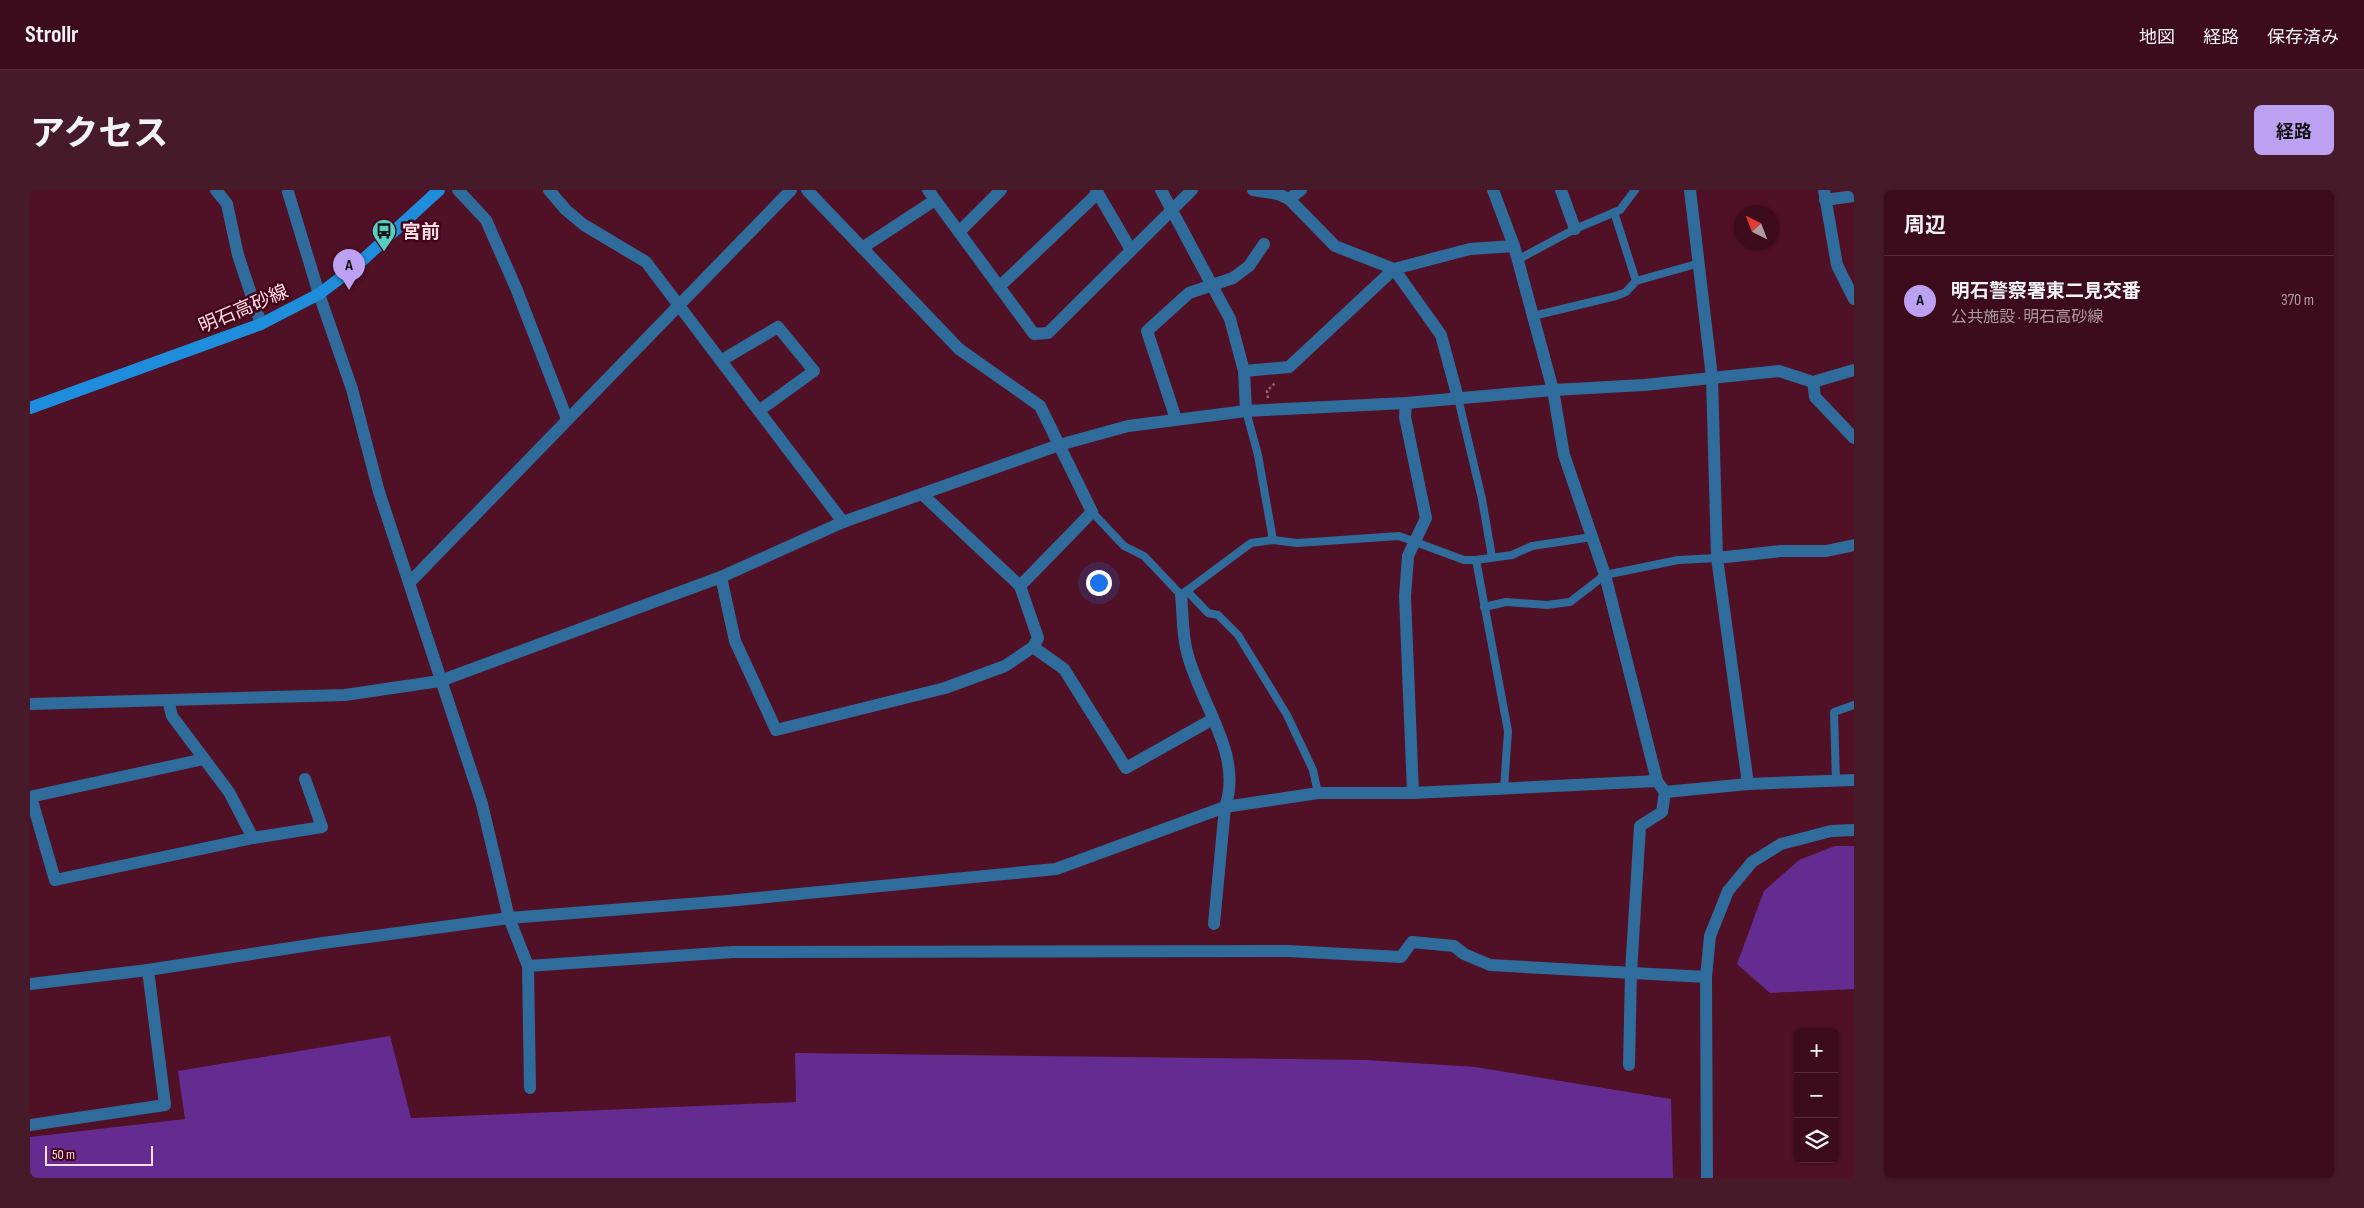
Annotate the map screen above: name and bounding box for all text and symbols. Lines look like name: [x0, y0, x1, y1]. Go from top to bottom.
text: Strollr: [25, 20, 79, 49]
text: 地図: [2139, 27, 2175, 48]
text: 経路: [2203, 27, 2239, 48]
text: 保存済み: [2267, 27, 2339, 48]
button: 経路: [2254, 105, 2334, 155]
text: アクセス: [30, 113, 168, 156]
north arrow: [1734, 205, 1779, 250]
text: 周辺: [1904, 213, 1946, 238]
bus stop icon: 宮前: [371, 218, 397, 252]
place label: 宮前: [402, 221, 440, 244]
pin: A: [333, 249, 365, 290]
street label: 明石高砂線: [195, 280, 292, 339]
text: 明石警察署東二見交番: [1951, 280, 2141, 303]
text: A: [1916, 291, 1924, 310]
text: 370 m: [2281, 291, 2314, 310]
text: 公共施設 · 明石高砂線: [1951, 308, 2103, 327]
your location: [1086, 570, 1112, 596]
map controls: [1794, 1028, 1839, 1163]
button: +: [1794, 1028, 1839, 1073]
button: −: [1794, 1073, 1839, 1118]
button: layers: [1794, 1118, 1839, 1163]
scale bar: [45, 1143, 152, 1166]
text: 50 m: [52, 1146, 75, 1163]

